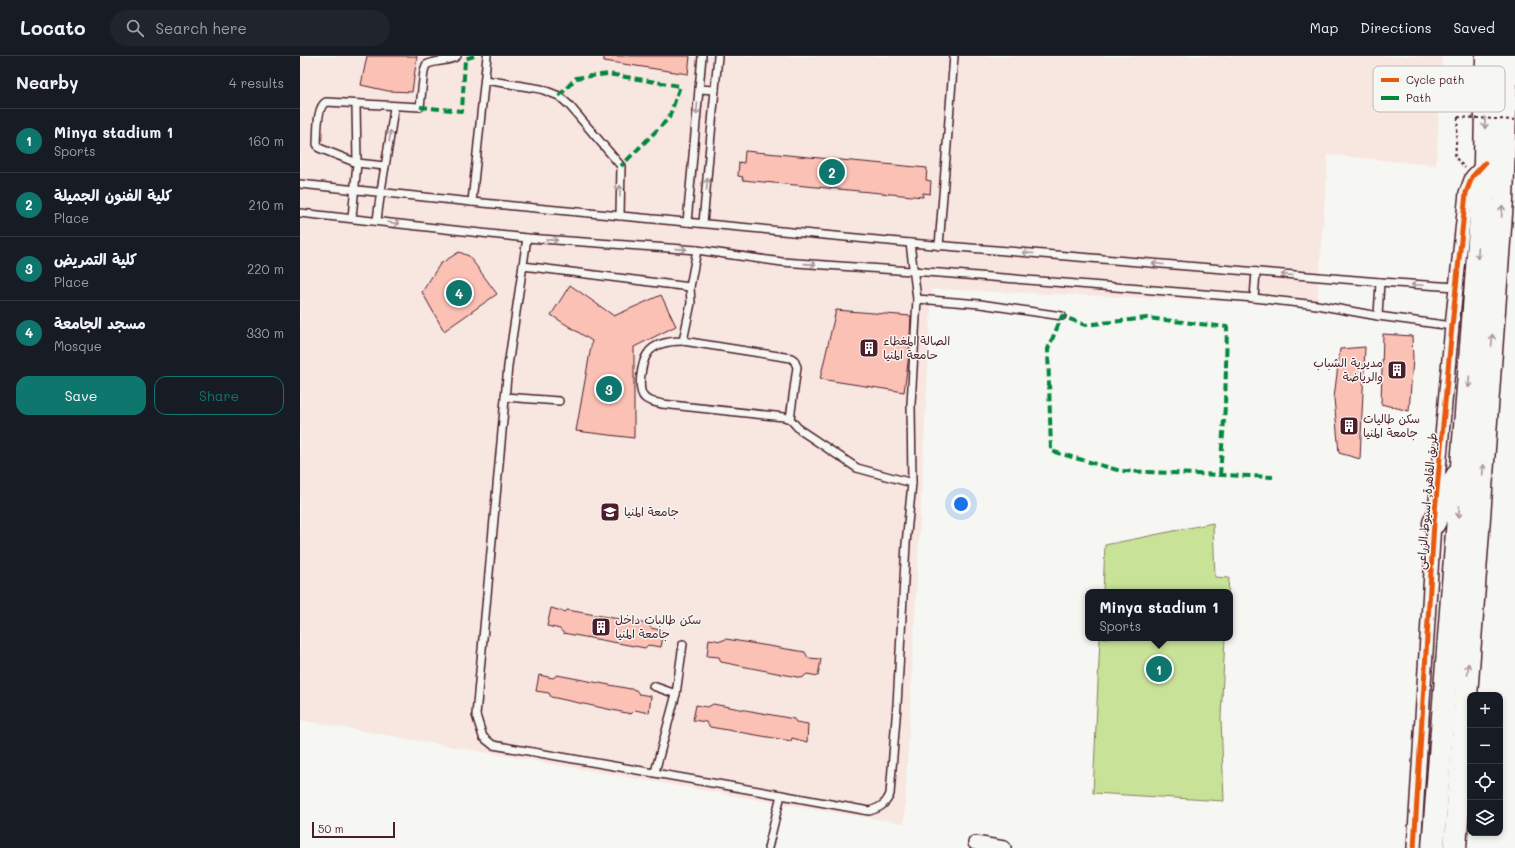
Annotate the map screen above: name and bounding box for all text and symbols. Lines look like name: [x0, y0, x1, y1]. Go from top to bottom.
search box: [110, 10, 390, 46]
text: Locato: [20, 15, 86, 40]
icon: search: [124, 17, 146, 39]
text: Search here: [156, 18, 247, 38]
text: Map: [1310, 18, 1338, 37]
text: Directions: [1360, 18, 1431, 37]
text: Saved: [1453, 18, 1495, 37]
legend: [1373, 66, 1505, 112]
text: Nearby: [16, 71, 78, 93]
text: Cycle path: [1406, 72, 1464, 87]
text: 4 results: [229, 74, 284, 91]
text: Path: [1406, 90, 1431, 105]
one-way arrow: [694, 102, 701, 115]
one-way arrow: [1482, 116, 1489, 129]
text: Minya stadium 1: [54, 122, 173, 142]
one-way arrow: [386, 130, 394, 143]
text: 1: [26, 132, 32, 149]
text: 160 m: [248, 132, 284, 149]
text: Sports: [54, 142, 96, 159]
pin: 2: [819, 157, 845, 187]
one-way arrow: [703, 178, 710, 191]
text: كلية الفنون الجميلة: [54, 185, 172, 205]
one-way arrow: [616, 185, 624, 198]
text: 2: [25, 196, 33, 213]
text: 210 m: [248, 196, 284, 213]
one-way arrow: [1498, 205, 1505, 218]
text: Place: [54, 209, 89, 226]
one-way arrow: [388, 219, 401, 226]
one-way arrow: [545, 236, 558, 243]
one-way arrow: [674, 245, 687, 252]
one-way arrow: [1475, 246, 1482, 259]
text: كلية التمريض: [54, 249, 137, 269]
one-way arrow: [1022, 249, 1035, 257]
text: 3: [25, 260, 33, 277]
text: 220 m: [247, 260, 284, 277]
one-way arrow: [1152, 260, 1165, 267]
one-way arrow: [803, 261, 816, 268]
one-way arrow: [1281, 271, 1294, 278]
text: Place: [54, 273, 89, 290]
pin: 4: [446, 278, 472, 308]
one-way arrow: [1411, 281, 1424, 288]
text: مسجد الجامعة: [54, 313, 146, 333]
text: 4: [25, 324, 33, 341]
text: 330 m: [246, 324, 284, 341]
place label: الصالة المغطاء حامعة المنيا: [883, 332, 950, 362]
one-way arrow: [1489, 334, 1496, 347]
text: Mosque: [54, 337, 102, 354]
building icon: الصالة المغطاء حامعة المنيا: [858, 337, 880, 359]
place label: مديرية الشباب والرياضة: [1313, 354, 1383, 385]
building icon: مديرية الشباب والرياضة: [1386, 359, 1408, 381]
pin: 3: [596, 374, 622, 404]
one-way arrow: [1465, 375, 1472, 388]
button: Save: [16, 376, 146, 415]
button: Share: [154, 376, 284, 415]
place label: سكن طاليات جامعة المنيا: [1363, 410, 1420, 441]
building icon: سكن طاليات جامعة المنيا: [1338, 415, 1360, 437]
street label: طريق القاهرة, اسيوط الزراعى: [1412, 432, 1441, 570]
one-way arrow: [1479, 464, 1486, 477]
your location: [951, 494, 971, 514]
school or university icon: جامعة المنيا: [599, 501, 621, 523]
place label: جامعة المنيا: [624, 503, 679, 520]
one-way arrow: [1455, 505, 1462, 518]
popup: [1085, 589, 1233, 641]
text: Minya stadium 1: [1099, 597, 1219, 617]
place label: سكن طالبات داخل جامعة المنيا: [615, 611, 701, 642]
building icon: سكن طالبات داخل جامعة المنيا: [590, 616, 612, 638]
text: Sports: [1099, 617, 1141, 634]
pin: 1: [1146, 654, 1172, 684]
one-way arrow: [1465, 663, 1472, 676]
map controls: [1467, 692, 1503, 836]
button: +: [1467, 692, 1503, 728]
button: −: [1467, 728, 1503, 764]
button: locate: [1467, 764, 1503, 800]
button: layers: [1467, 800, 1503, 836]
scale bar: [312, 820, 395, 839]
text: 50 m: [318, 821, 344, 836]

